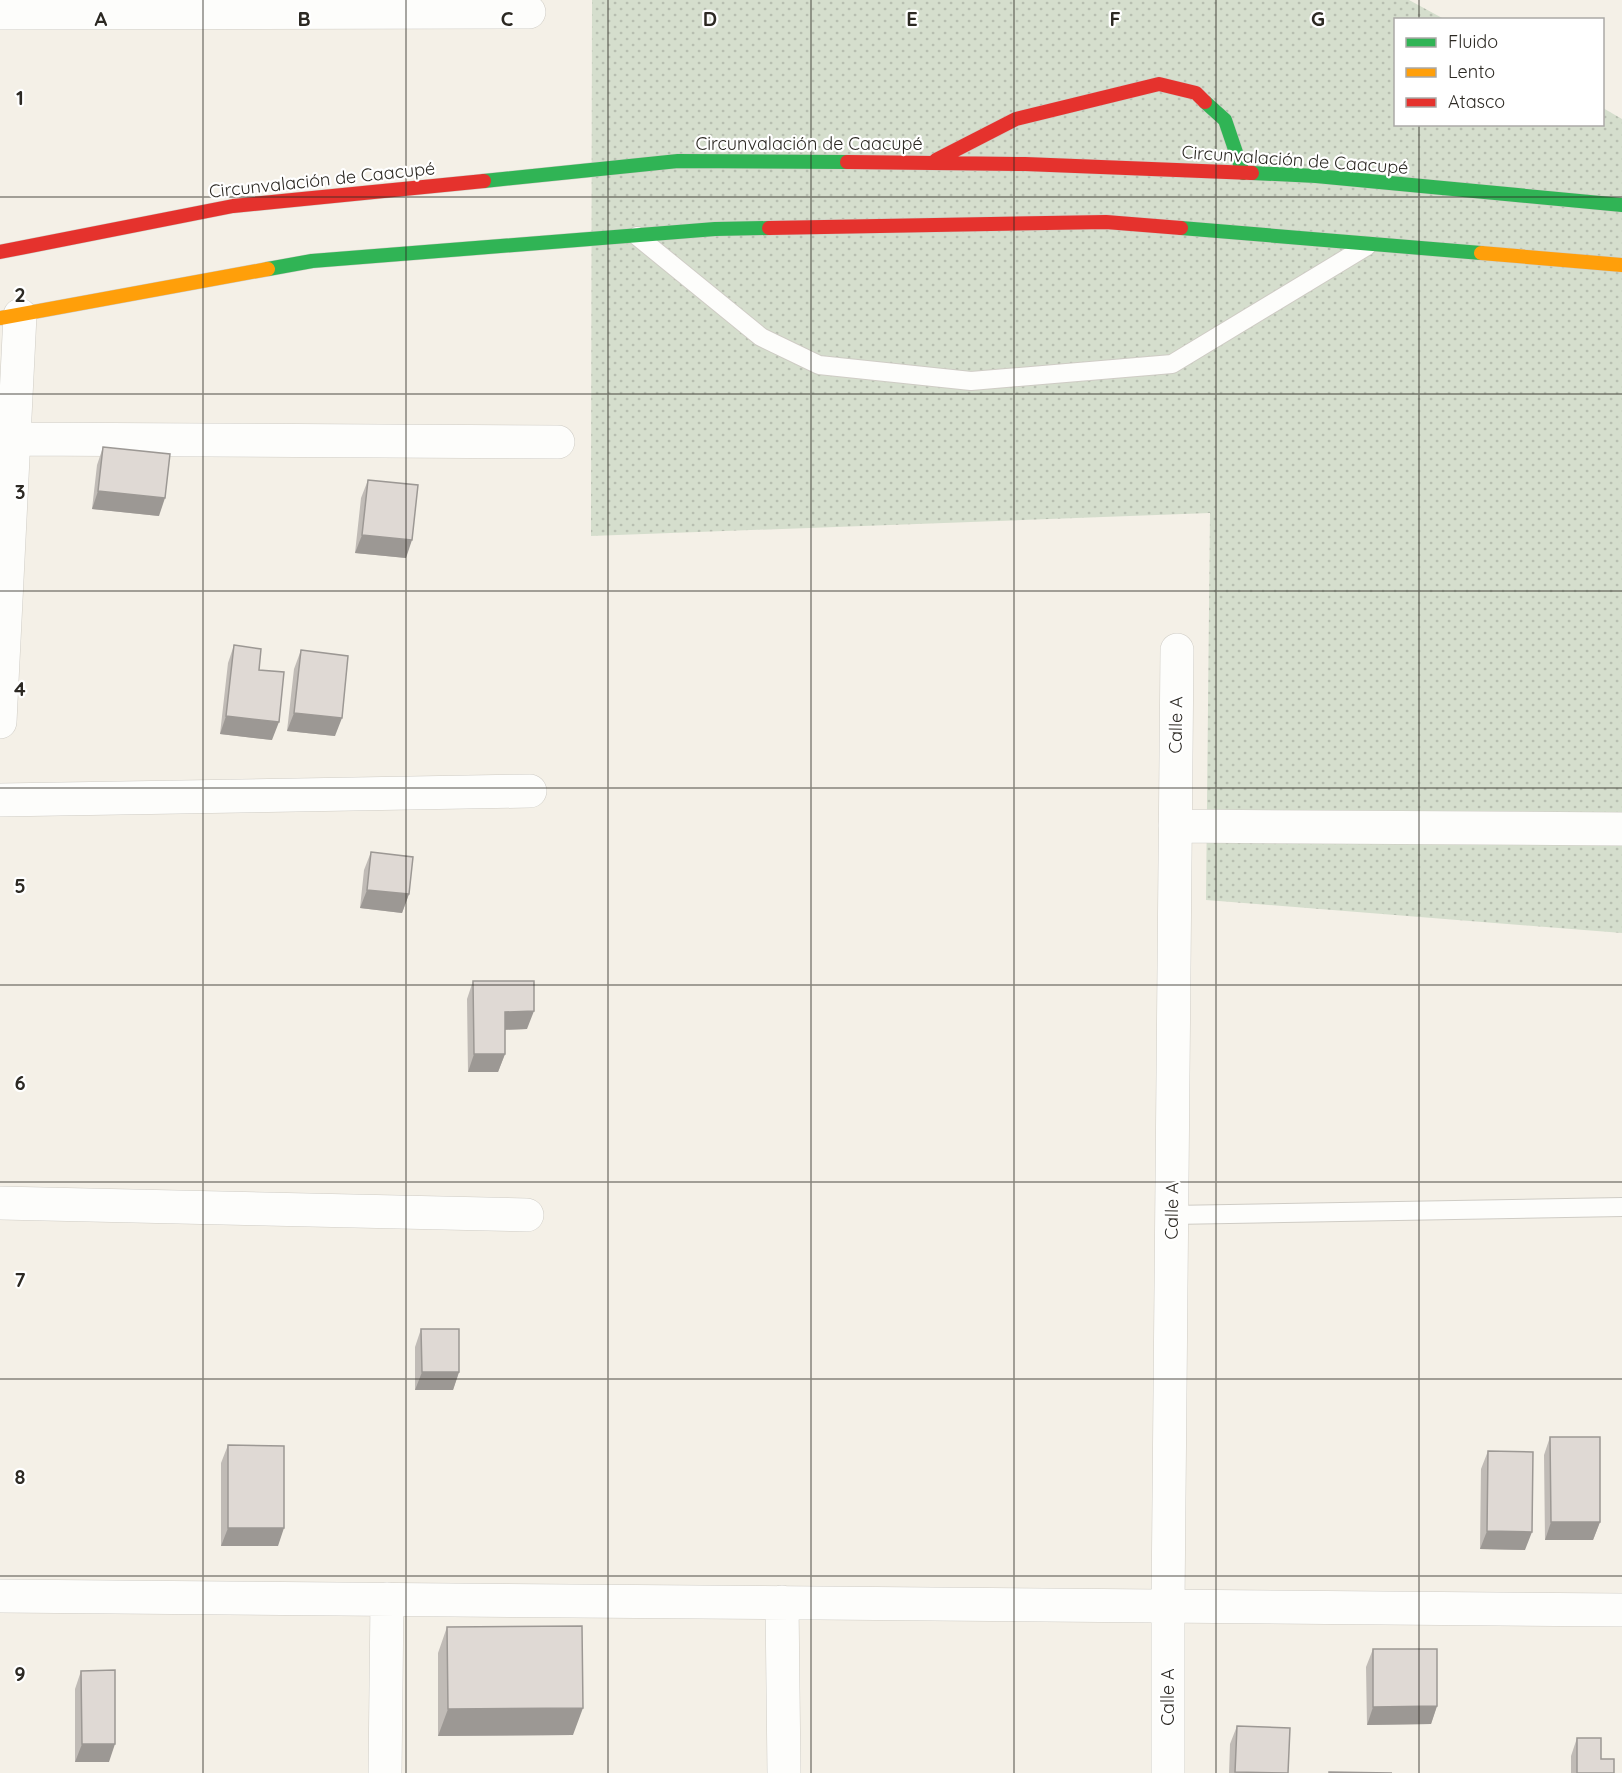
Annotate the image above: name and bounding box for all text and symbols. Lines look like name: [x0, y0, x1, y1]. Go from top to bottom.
text: A: [95, 6, 108, 31]
text: B: [297, 6, 311, 31]
text: C: [501, 6, 514, 31]
text: D: [703, 6, 717, 31]
text: E: [906, 6, 918, 31]
text: F: [1109, 6, 1121, 31]
text: G: [1311, 6, 1325, 31]
legend: [1394, 18, 1604, 126]
text: Fluido: [1448, 30, 1498, 53]
text: Lento: [1448, 60, 1495, 83]
text: 1: [16, 85, 24, 110]
text: Atasco: [1448, 90, 1505, 113]
street label: Circunvalación de Caacupé: [695, 132, 923, 155]
street label: Circunvalación de Caacupé: [1181, 140, 1409, 179]
street label: Circunvalación de Caacupé: [208, 156, 436, 203]
text: 2: [14, 282, 26, 307]
text: 3: [15, 479, 25, 504]
text: 4: [14, 676, 26, 701]
street label: Calle A: [1164, 696, 1188, 754]
text: 5: [14, 873, 26, 898]
text: 6: [14, 1070, 26, 1095]
street label: Calle A: [1160, 1182, 1184, 1240]
text: 7: [15, 1267, 26, 1292]
text: 8: [15, 1464, 26, 1489]
text: 9: [14, 1661, 26, 1686]
street label: Calle A: [1156, 1668, 1179, 1726]

